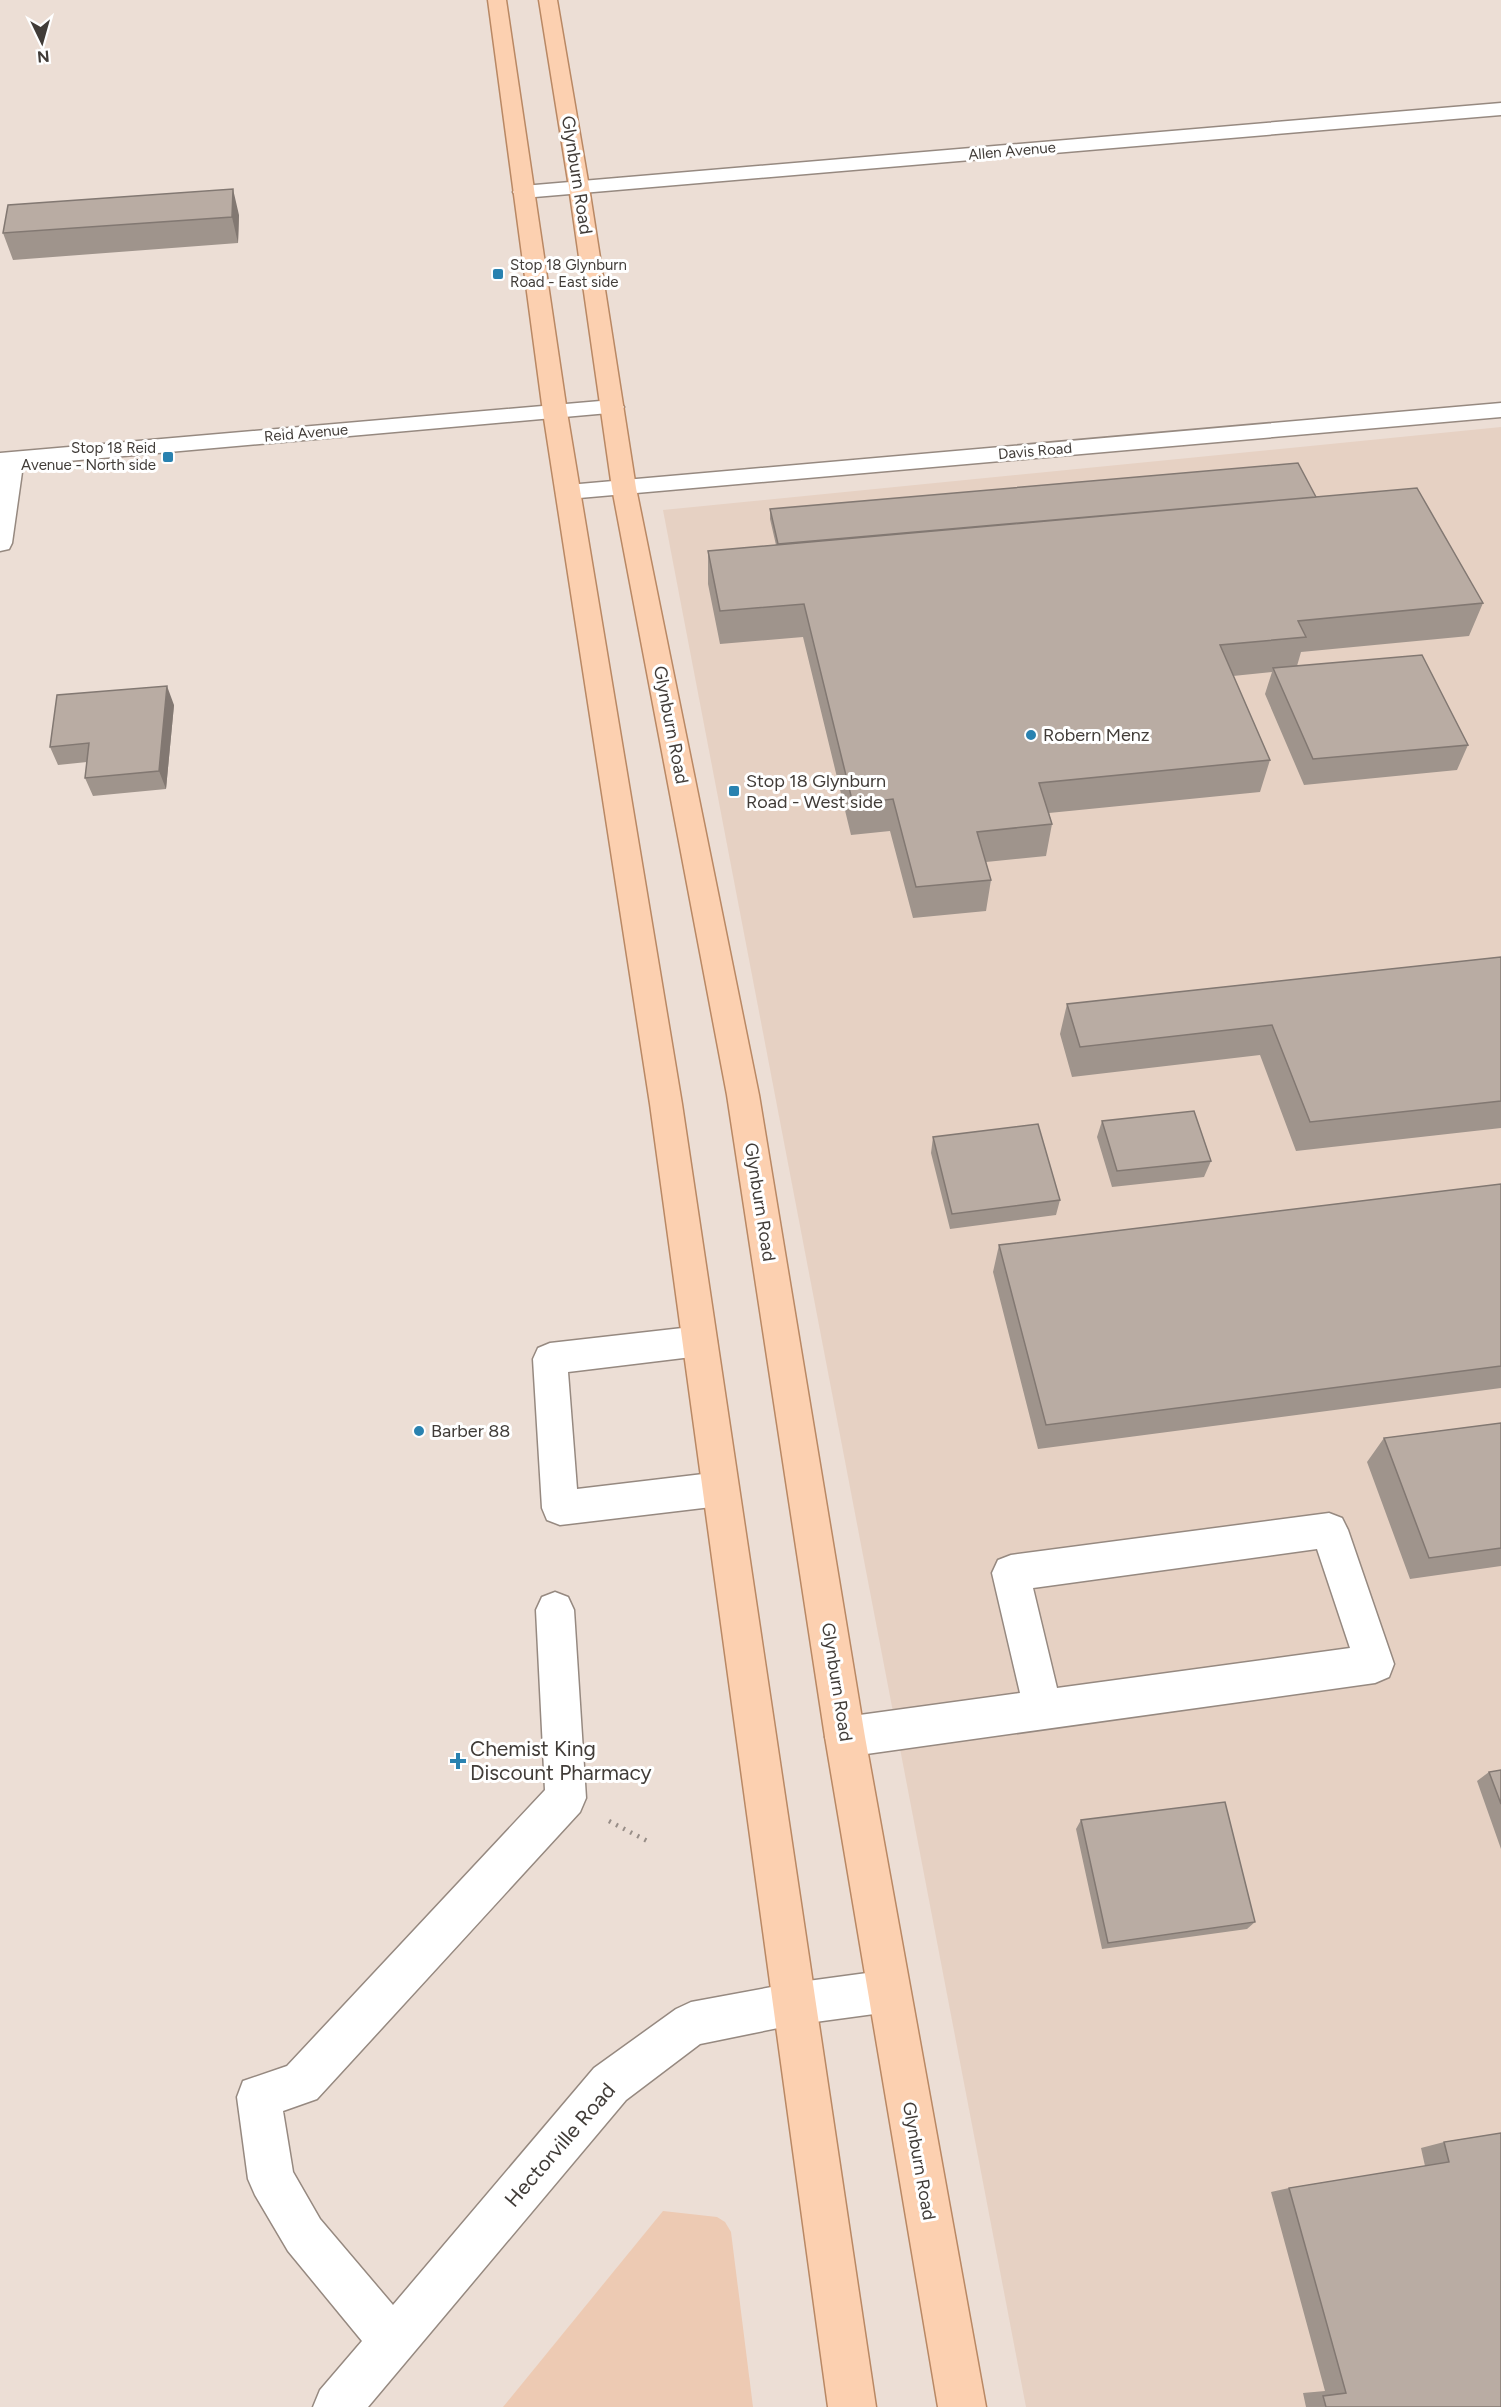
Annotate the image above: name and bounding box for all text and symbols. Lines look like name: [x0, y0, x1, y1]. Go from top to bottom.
north arrow: [12, 12, 72, 72]
text: N: [36, 46, 50, 66]
street label: Glynburn Road: [557, 114, 597, 236]
street label: Allen Avenue: [968, 138, 1056, 164]
place label: Stop 18 Glynburn Road - East side: [510, 256, 627, 291]
marker: Stop 18 Glynburn Road - East side: [491, 267, 505, 281]
street label: Reid Avenue: [263, 420, 349, 446]
place label: Stop 18 Reid Avenue - North side: [21, 439, 156, 474]
street label: Davis Road: [997, 439, 1073, 463]
marker: Stop 18 Reid Avenue - North side: [161, 450, 175, 464]
street label: Glynburn Road: [649, 664, 693, 786]
place label: Robern Menz: [1043, 724, 1150, 746]
marker: Robern Menz: [1024, 728, 1038, 742]
place label: Stop 18 Glynburn Road - West side: [746, 770, 886, 813]
marker: Stop 18 Glynburn Road - West side: [727, 784, 741, 798]
street label: Glynburn Road: [740, 1141, 780, 1263]
place label: Barber 88: [431, 1420, 510, 1442]
marker: Barber 88: [412, 1424, 426, 1438]
street label: Glynburn Road: [817, 1621, 857, 1743]
place label: Chemist King Discount Pharmacy: [470, 1736, 652, 1785]
marker: Chemist King Discount Pharmacy: [451, 1754, 465, 1768]
street label: Hectorville Road: [499, 2078, 620, 2212]
street label: Glynburn Road: [898, 2100, 940, 2222]

